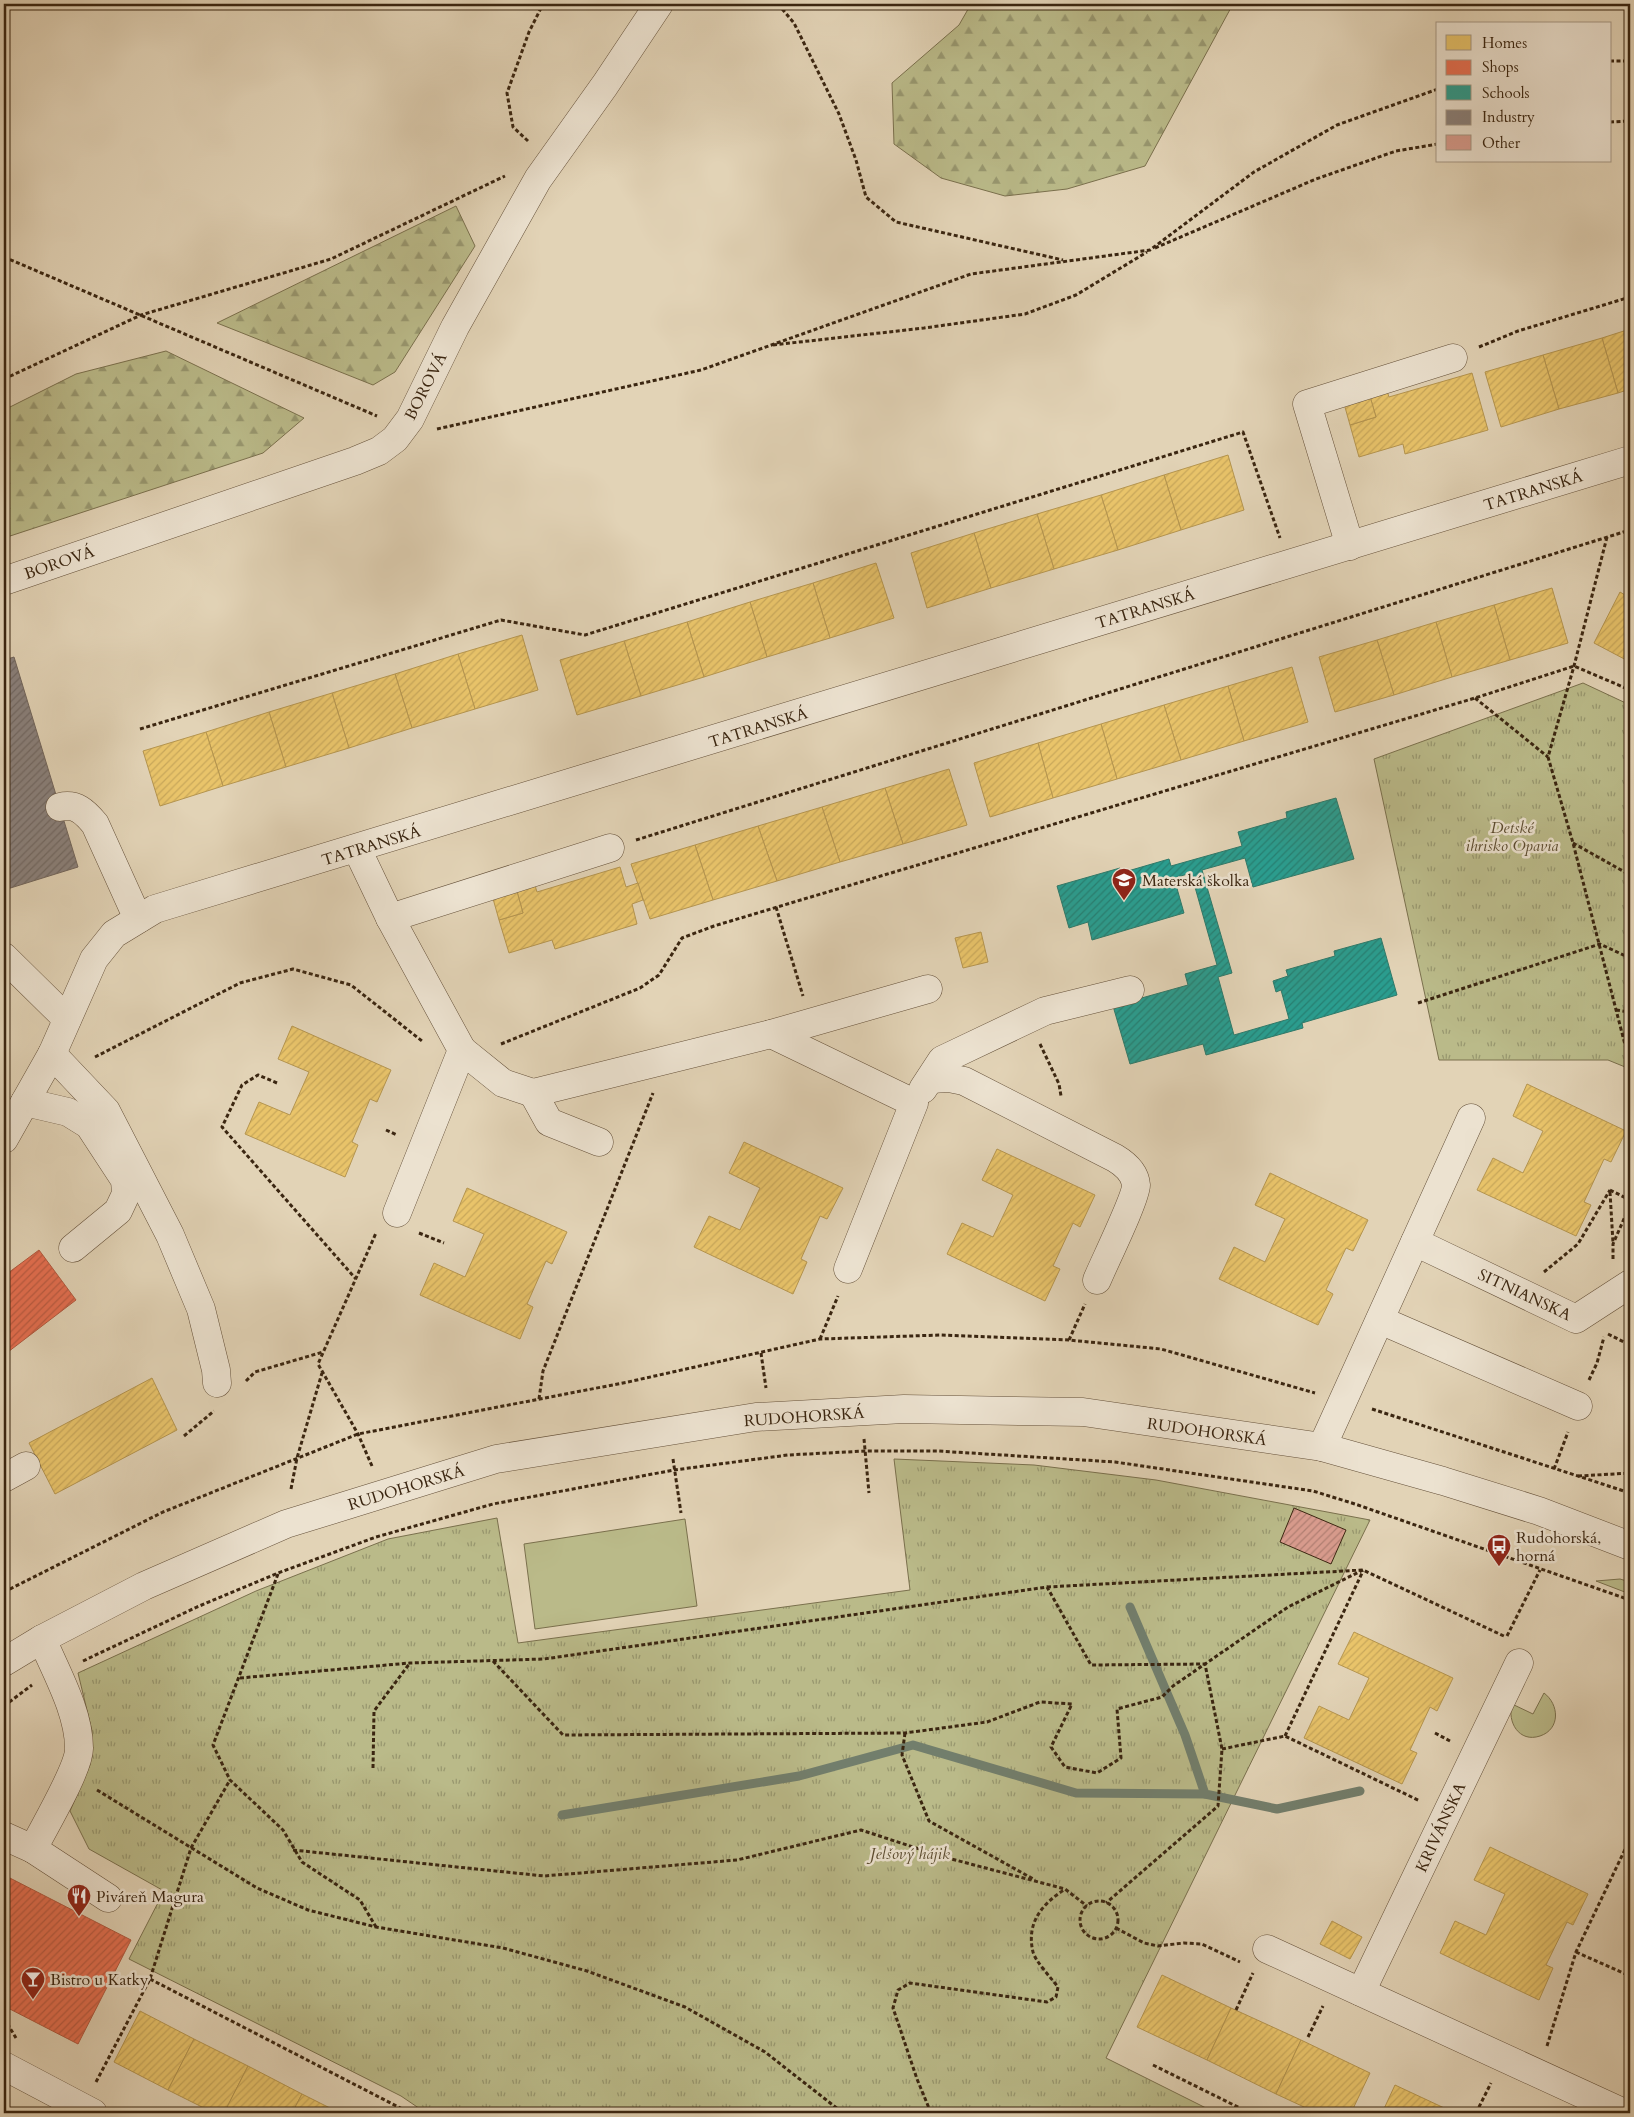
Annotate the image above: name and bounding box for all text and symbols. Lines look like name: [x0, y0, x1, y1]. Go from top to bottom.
legend: [1436, 22, 1612, 162]
text: Homes: [1482, 33, 1527, 53]
text: Shops: [1482, 57, 1519, 77]
text: Schools: [1482, 83, 1530, 103]
text: Industry: [1482, 107, 1535, 127]
text: Other: [1482, 133, 1521, 153]
street label: BOROVÁ: [400, 348, 452, 424]
street label: TATRANSKÁ: [1481, 465, 1586, 516]
street label: BOROVÁ: [21, 541, 98, 585]
street label: TATRANSKÁ: [1093, 583, 1198, 634]
street label: TATRANSKÁ: [706, 702, 811, 753]
park label: Detské ihrisko Opavia: [1466, 817, 1558, 857]
street label: TATRANSKÁ: [319, 820, 424, 871]
school or university icon: Materská školka: [1111, 867, 1137, 901]
place label: Materská školka: [1142, 870, 1249, 892]
street label: SITNIANSKA: [1474, 1264, 1575, 1326]
street label: RUDOHORSKÁ: [743, 1402, 866, 1432]
street label: RUDOHORSKÁ: [1146, 1413, 1269, 1451]
street label: RUDOHORSKÁ: [345, 1460, 468, 1516]
place label: Rudohorská, horná: [1516, 1527, 1601, 1567]
bus stop icon: Rudohorská, horná: [1486, 1533, 1512, 1567]
street label: KRIVÁNSKA: [1411, 1778, 1472, 1876]
park label: Jelšový hájik: [866, 1843, 950, 1865]
restaurant icon: Piváreň Magura: [66, 1883, 92, 1917]
place label: Piváreň Magura: [96, 1886, 204, 1908]
bar icon: Bistro u Katky: [20, 1966, 46, 2000]
place label: Bistro u Katky: [50, 1969, 149, 1991]

